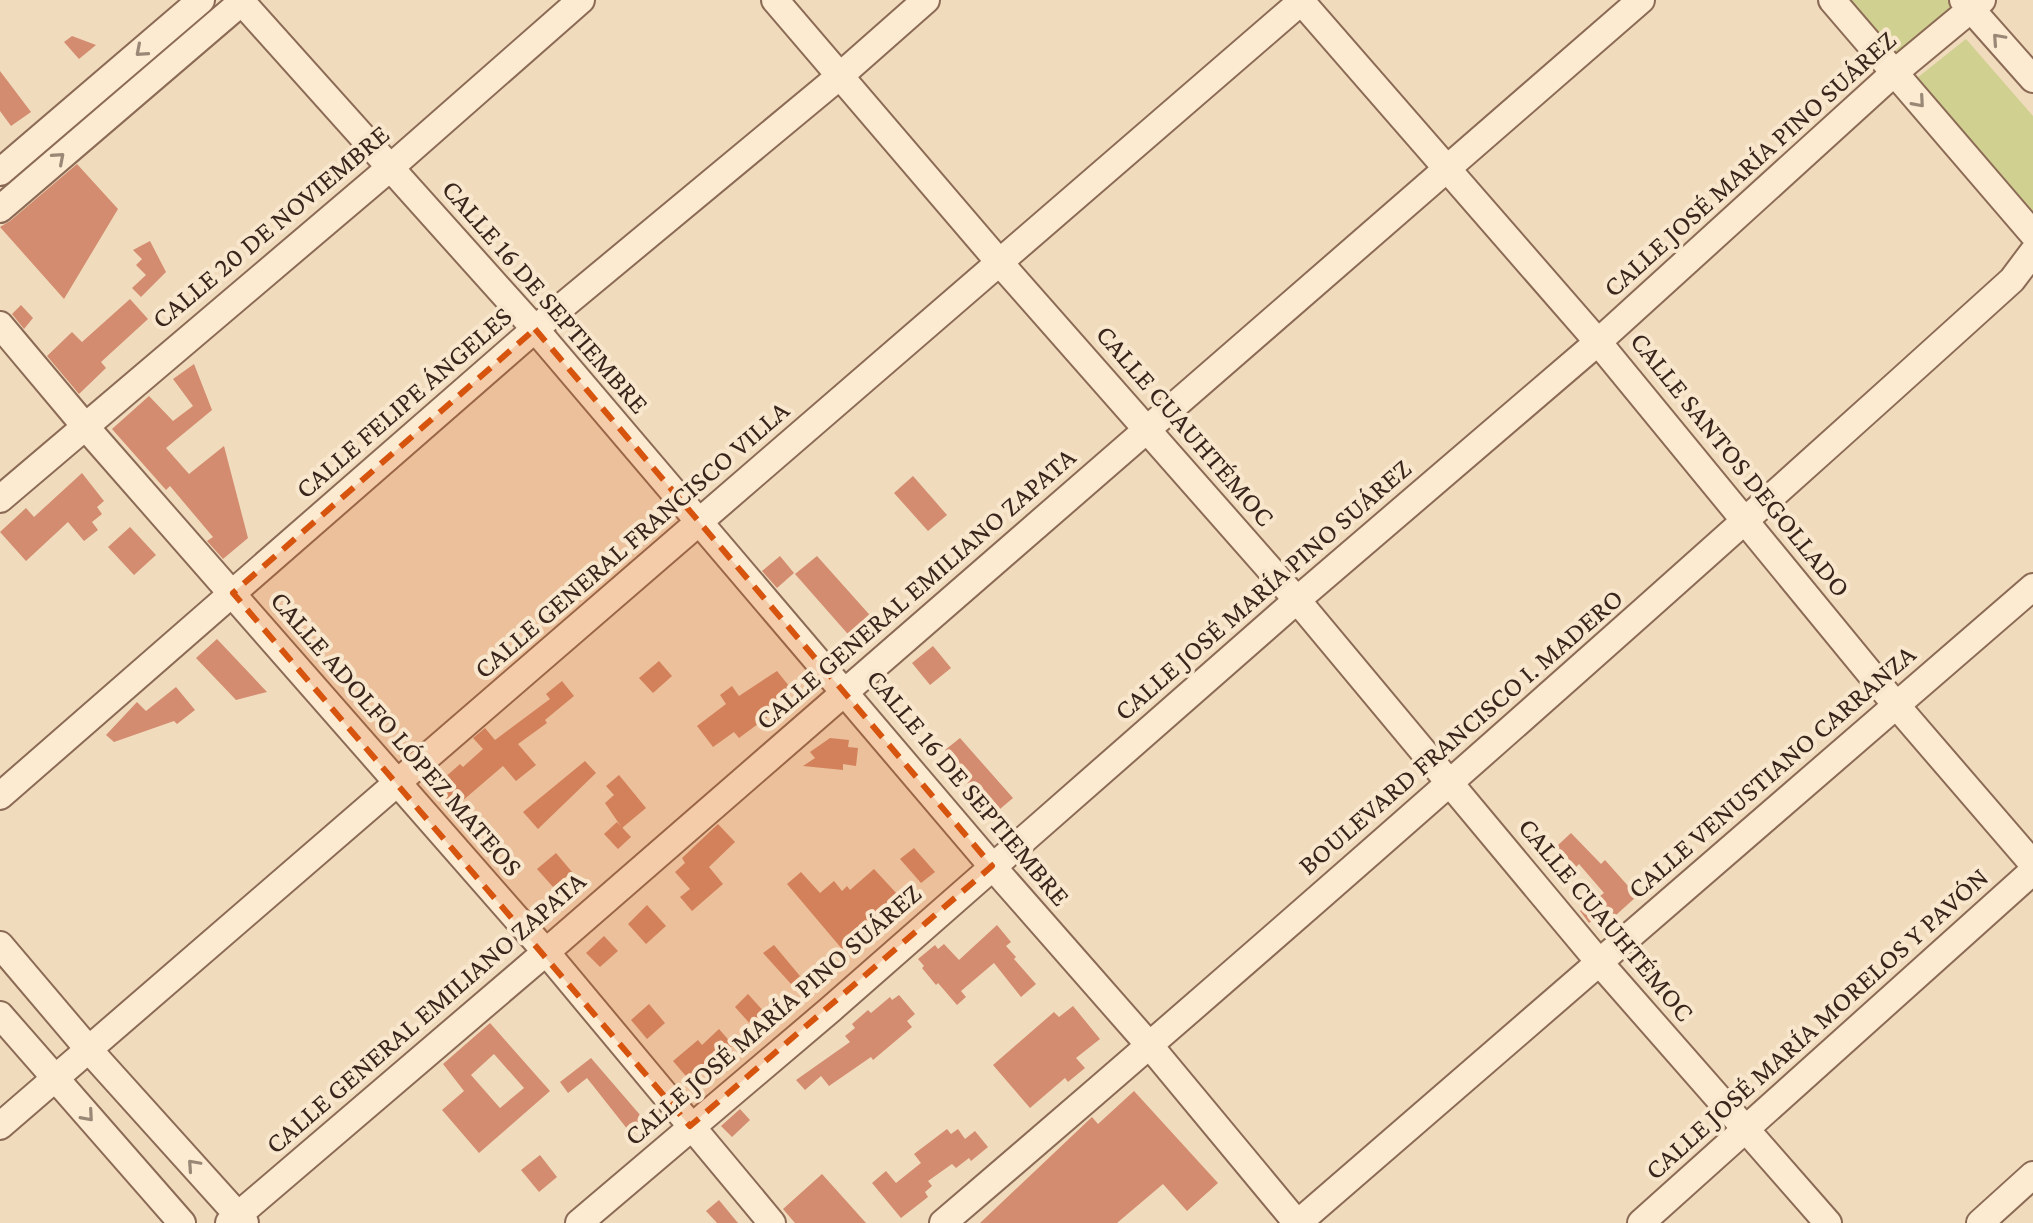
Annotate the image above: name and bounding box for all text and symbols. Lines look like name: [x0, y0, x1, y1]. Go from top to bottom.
street label: CALLE JOSÉ MARÍA PINO SUÁREZ: [1597, 24, 1902, 303]
one-way arrow: [1993, 34, 2008, 49]
one-way arrow: [136, 41, 151, 56]
one-way arrow: [1909, 92, 1924, 107]
street label: CALLE 20 DE NOVIEMBRE: [146, 118, 395, 335]
one-way arrow: [50, 153, 65, 168]
street label: CALLE 16 DE SEPTIEMBRE: [436, 173, 655, 419]
street label: CALLE FELIPE ÁNGELES: [289, 300, 518, 505]
street label: CALLE CUAUHTÉMOC: [1090, 319, 1281, 532]
street label: CALLE SANTOS DEGOLLADO: [1624, 326, 1857, 603]
street label: CALLE GENERAL FRANCISCO VILLA: [468, 394, 795, 684]
street label: CALLE GENERAL EMILIANO ZAPATA: [749, 441, 1082, 736]
street label: CALLE JOSÉ MARÍA PINO SUÁREZ: [1108, 452, 1417, 727]
street label: BOULEVARD FRANCISCO I. MADERO: [1292, 582, 1629, 881]
street label: CALLE ADOLFO LÓPEZ MATEOS: [264, 584, 529, 882]
street label: CALLE VENUSTIANO CARRANZA: [1621, 638, 1921, 905]
street label: CALLE 16 DE SEPTIEMBRE: [861, 663, 1077, 912]
street label: CALLE CUAUHTÉMOC: [1512, 811, 1701, 1027]
street label: CALLE JOSÉ MARÍA MORELOS Y PAVÓN: [1639, 861, 1994, 1186]
street label: CALLE GENERAL EMILIANO ZAPATA: [259, 865, 592, 1160]
street label: CALLE JOSÉ MARÍA PINO SUÁREZ: [618, 877, 927, 1152]
one-way arrow: [78, 1107, 92, 1122]
one-way arrow: [187, 1160, 202, 1174]

